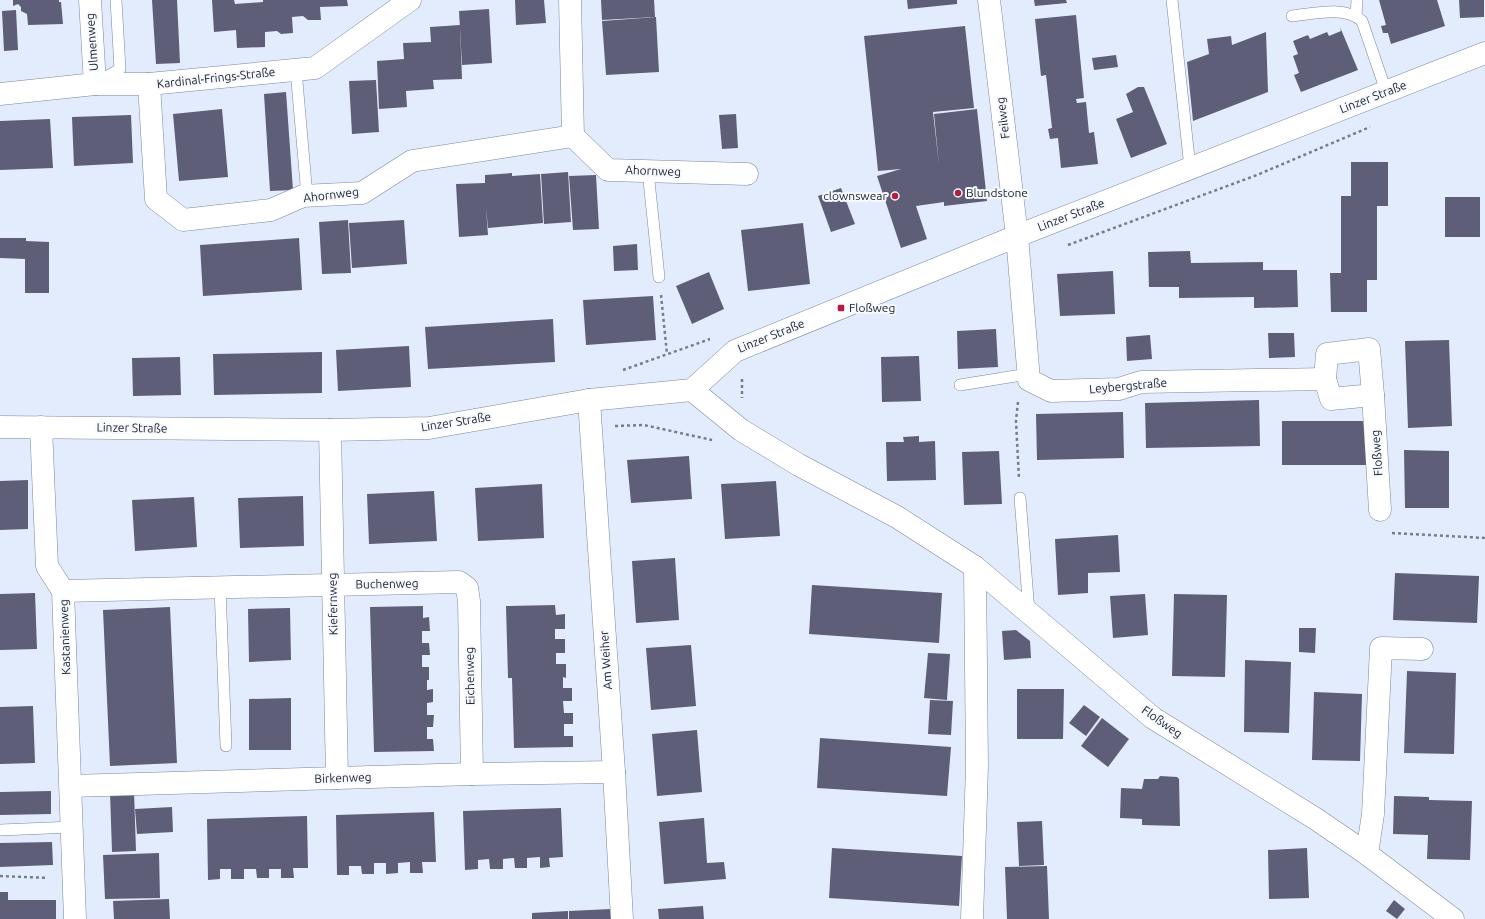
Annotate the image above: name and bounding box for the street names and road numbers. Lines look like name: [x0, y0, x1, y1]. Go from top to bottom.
street label: Ulmenweg: [83, 13, 100, 71]
street label: Kardinal-Frings-Straße: [156, 65, 276, 90]
street label: Linzer Straße: [1337, 78, 1408, 115]
street label: Feilweg: [994, 97, 1012, 140]
street label: Ahornweg: [625, 163, 681, 178]
street label: Ahornweg: [302, 185, 359, 204]
street label: Linzer Straße: [1035, 196, 1106, 233]
street label: Linzer Straße: [736, 316, 806, 355]
street label: Leybergstraße: [1088, 376, 1167, 395]
street label: Linzer Straße: [420, 410, 492, 433]
street label: Linzer Straße: [97, 420, 168, 435]
street label: Floßweg: [1368, 429, 1385, 477]
street label: Kiefernweg: [325, 573, 340, 635]
street label: Buchenweg: [355, 576, 419, 591]
street label: Kastanienweg: [57, 599, 72, 675]
street label: Am Weiher: [597, 630, 614, 690]
street label: Eichenweg: [462, 647, 477, 705]
street label: Floßweg: [1140, 703, 1185, 740]
street label: Birkenweg: [314, 770, 372, 785]

